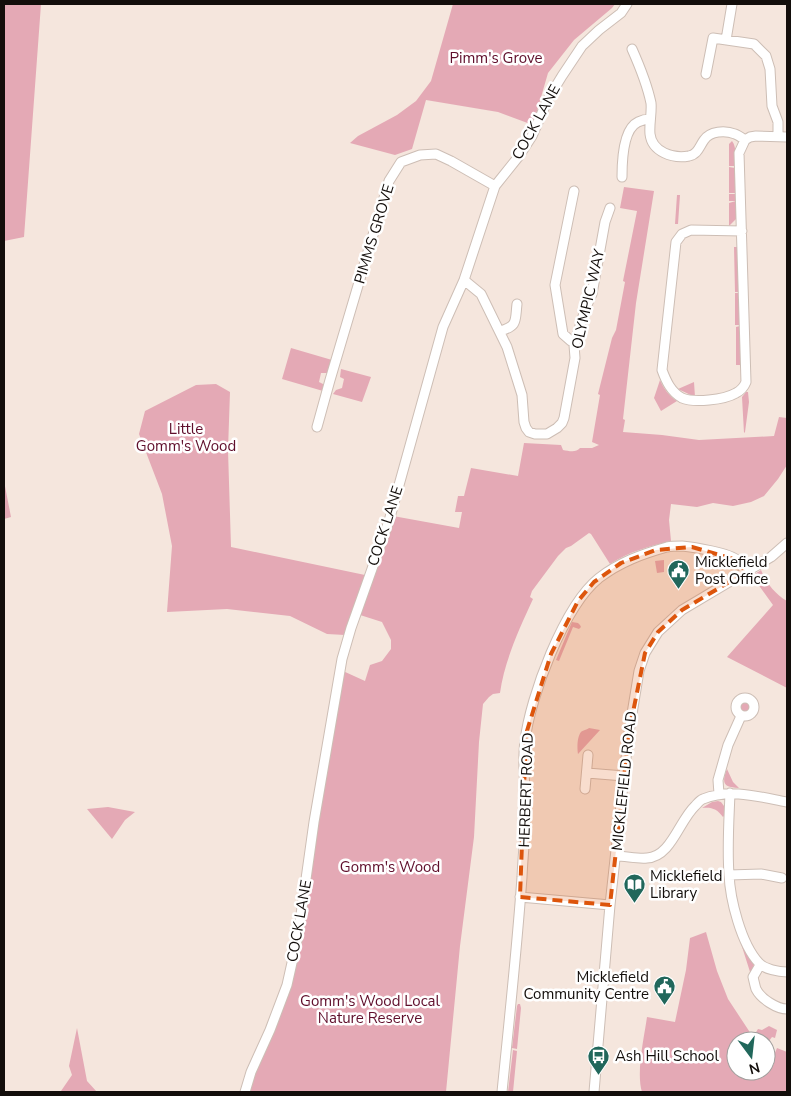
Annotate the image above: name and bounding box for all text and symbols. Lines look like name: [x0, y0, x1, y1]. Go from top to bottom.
park label: Pimm's Grove: [449, 48, 543, 68]
street label: COCK LANE: [507, 81, 565, 163]
street label: PIMMS GROVE: [349, 182, 399, 286]
street label: OLYMPIC WAY: [567, 246, 609, 351]
park label: Little Gomm's Wood: [136, 419, 236, 456]
street label: COCK LANE: [363, 483, 407, 569]
place label: Micklefield Post Office: [695, 552, 768, 589]
public building icon: Micklefield Post Office: [667, 559, 691, 590]
street label: MICKLEFIELD ROAD: [607, 710, 641, 852]
street label: HERBERT ROAD: [514, 732, 538, 848]
park label: Gomm's Wood: [340, 857, 440, 877]
place label: Micklefield Library: [650, 866, 723, 903]
library icon: Micklefield Library: [622, 873, 646, 904]
street label: COCK LANE: [282, 878, 316, 964]
place label: Micklefield Community Centre: [524, 967, 649, 1004]
public building icon: Micklefield Community Centre: [653, 974, 677, 1005]
park label: Gomm's Wood Local Nature Reserve: [300, 991, 441, 1028]
north arrow: [726, 1031, 776, 1081]
bus stop icon: Ash Hill School: [587, 1044, 611, 1075]
place label: Ash Hill School: [615, 1046, 719, 1066]
text: N: [747, 1058, 762, 1079]

